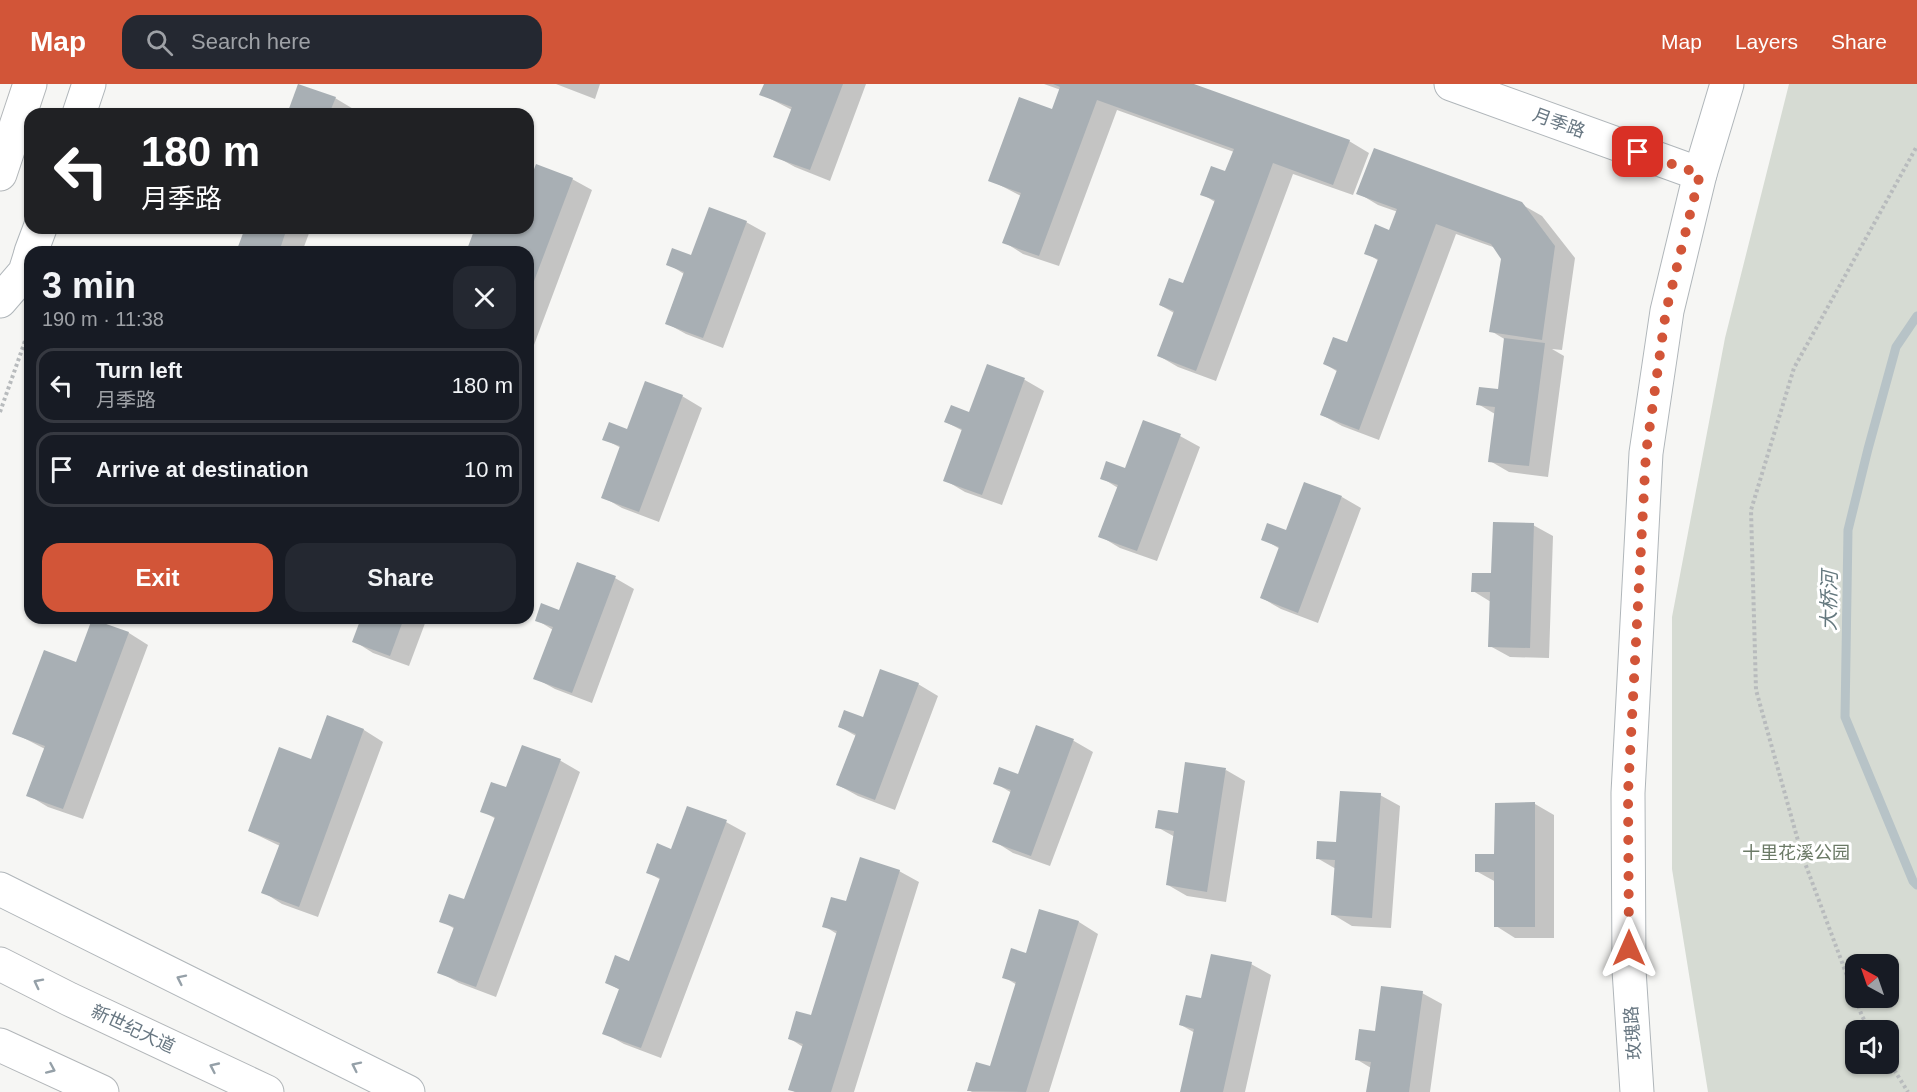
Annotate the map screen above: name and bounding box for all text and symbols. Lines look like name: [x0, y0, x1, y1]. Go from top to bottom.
search box: [122, 15, 542, 69]
text: Map: [30, 26, 86, 57]
icon: search: [143, 26, 176, 59]
text: Search here: [191, 29, 311, 54]
text: Map: [1661, 30, 1702, 53]
text: Layers: [1735, 30, 1798, 53]
text: Share: [1831, 30, 1887, 53]
street label: 月季路: [1530, 104, 1588, 142]
pin: [1612, 126, 1663, 177]
text: 180 m: [141, 128, 260, 175]
icon: left: [42, 132, 120, 210]
icon: arrive: [1621, 135, 1654, 168]
text: 月季路: [141, 184, 222, 214]
text: 3 min: [42, 265, 136, 306]
button: close: [453, 266, 516, 329]
text: 190 m · 11:38: [42, 308, 164, 330]
text: Turn left: [96, 358, 182, 383]
icon: left: [45, 369, 78, 402]
text: 180 m: [452, 373, 513, 398]
text: 月季路: [96, 389, 156, 411]
icon: arrive: [45, 453, 78, 486]
text: Arrive at destination: [96, 457, 309, 482]
text: 10 m: [464, 457, 513, 482]
button: Exit: [42, 543, 273, 612]
button: Share: [285, 543, 516, 612]
water label: 大桥河: [1817, 567, 1841, 631]
park label: 十里花溪公园: [1742, 843, 1850, 863]
position arrow: [1597, 916, 1661, 980]
north arrow: [1845, 954, 1899, 1008]
map controls: [1845, 954, 1899, 1074]
one-way arrow: [177, 975, 188, 986]
one-way arrow: [33, 979, 44, 990]
street label: 新世纪大道: [88, 1001, 178, 1057]
street label: 玫瑰路: [1621, 1005, 1645, 1061]
button: sound: [1845, 1020, 1899, 1074]
one-way arrow: [44, 1062, 55, 1074]
one-way arrow: [351, 1062, 362, 1073]
one-way arrow: [209, 1063, 220, 1075]

